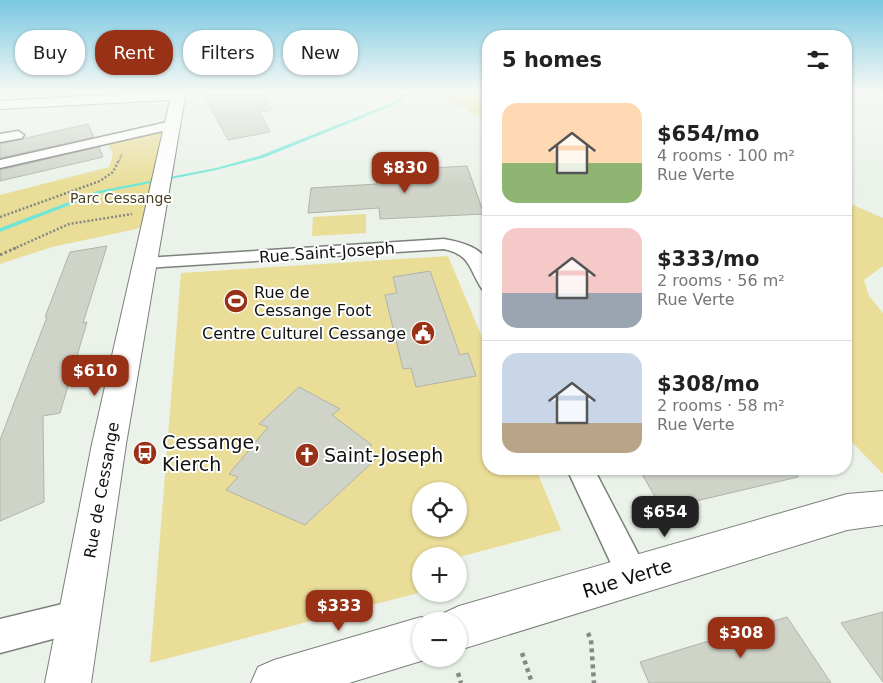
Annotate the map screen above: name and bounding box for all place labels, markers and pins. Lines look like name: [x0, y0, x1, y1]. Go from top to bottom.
pin: $830: [375, 152, 435, 194]
place label: Rue de Cessange Foot: [254, 283, 371, 320]
sports icon: Rue de Cessange Foot: [223, 288, 249, 314]
public building icon: Centre Culturel Cessange: [410, 320, 436, 346]
place label: Centre Culturel Cessange: [202, 324, 406, 343]
pin: $610: [65, 354, 125, 397]
place label: Cessange, Kierch: [162, 431, 260, 475]
bus stop icon: Cessange, Kierch: [132, 440, 158, 466]
church icon: Saint-Joseph: [294, 442, 320, 468]
place label: Saint-Joseph: [324, 444, 443, 466]
pin: $654: [635, 496, 695, 538]
pin: $333: [309, 590, 369, 632]
pin: $308: [711, 616, 771, 659]

